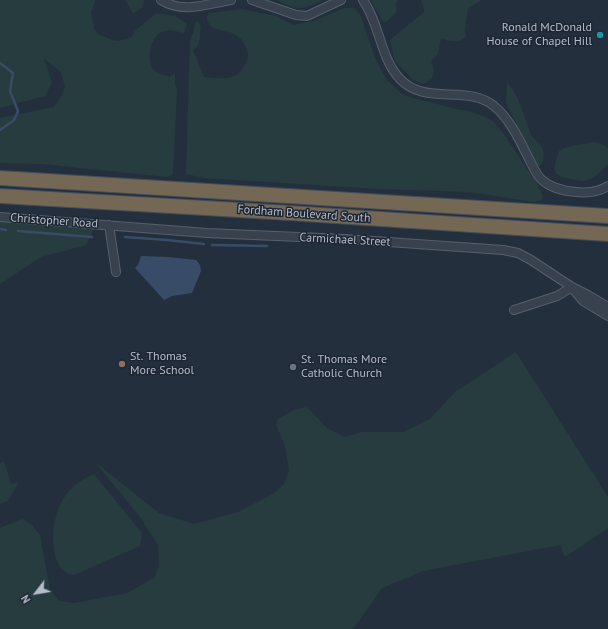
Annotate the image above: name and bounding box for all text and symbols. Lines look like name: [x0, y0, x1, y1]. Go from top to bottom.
place label: Ronald McDonald House of Chapel Hill: [486, 21, 592, 49]
marker: Ronald McDonald House of Chapel Hill: [595, 30, 605, 40]
street label: Fordham Boulevard South: [237, 202, 371, 226]
street label: Christopher Road: [10, 211, 98, 231]
street label: Carmichael Street: [299, 230, 391, 250]
place label: St. Thomas More School: [130, 350, 194, 378]
place label: St. Thomas More Catholic Church: [301, 353, 387, 381]
marker: St. Thomas More School: [117, 359, 127, 369]
marker: St. Thomas More Catholic Church: [288, 362, 298, 372]
north arrow: [16, 573, 56, 613]
text: N: [18, 592, 34, 606]

